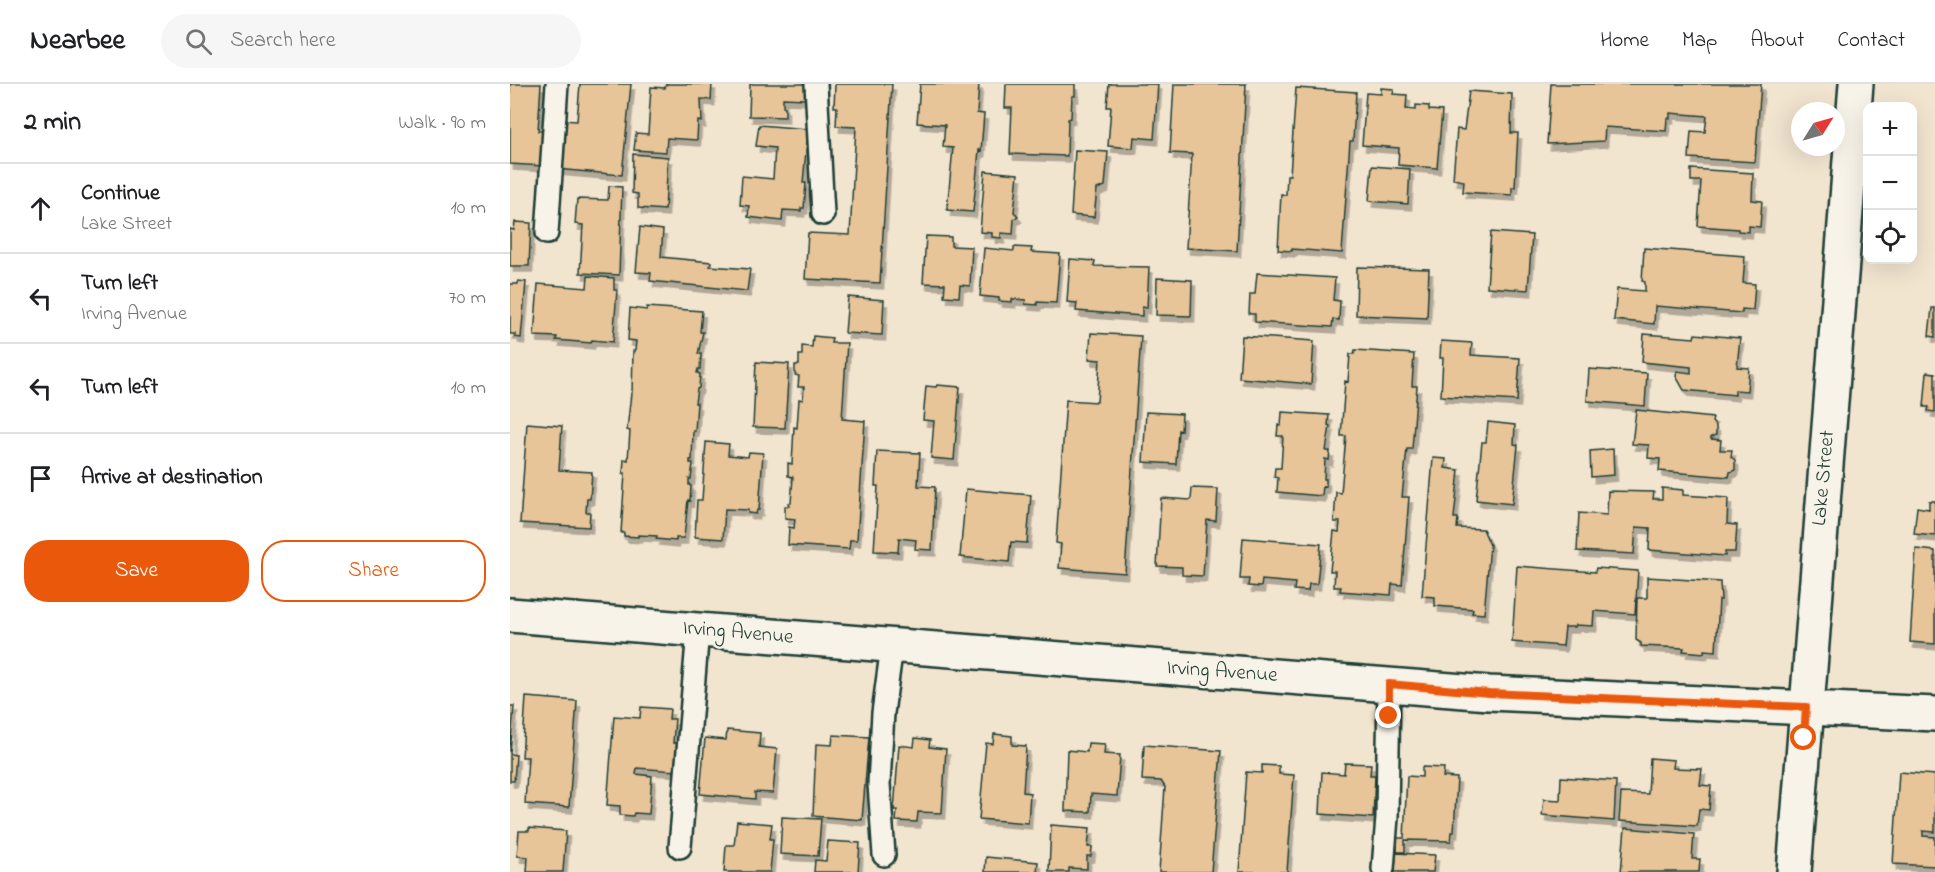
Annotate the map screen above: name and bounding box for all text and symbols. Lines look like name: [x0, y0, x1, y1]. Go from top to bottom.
search box: [161, 14, 581, 68]
text: Nearbee: [30, 21, 125, 62]
icon: search: [182, 25, 215, 58]
text: Search here: [230, 25, 336, 57]
text: Home: [1600, 26, 1649, 56]
text: Map: [1682, 26, 1717, 56]
text: About: [1750, 26, 1804, 56]
text: Contact: [1837, 26, 1905, 56]
north arrow: [1791, 102, 1845, 156]
map controls: [1863, 102, 1917, 264]
button: +: [1863, 102, 1917, 156]
text: 2 min: [24, 104, 81, 142]
text: Walk · 90 m: [398, 109, 486, 138]
button: −: [1863, 156, 1917, 210]
text: Continue: [81, 178, 160, 210]
icon: ahead: [24, 192, 57, 225]
text: 10 m: [450, 194, 486, 223]
text: Lake Street: [81, 210, 172, 239]
button: locate: [1863, 210, 1917, 264]
text: Turn left: [81, 268, 158, 300]
icon: left: [24, 282, 57, 315]
text: 70 m: [449, 284, 486, 313]
text: Irving Avenue: [81, 300, 187, 329]
icon: left: [24, 372, 57, 405]
text: Turn left: [81, 372, 158, 404]
text: 10 m: [450, 374, 486, 403]
street label: Lake Street: [1805, 429, 1843, 527]
icon: arrive: [24, 462, 57, 495]
text: Arrive at destination: [81, 462, 263, 494]
button: Save: [24, 540, 249, 602]
button: Share: [261, 540, 486, 602]
street label: Irving Avenue: [681, 613, 795, 655]
street label: Irving Avenue: [1165, 653, 1279, 693]
route end: [1375, 702, 1401, 728]
route start: [1790, 724, 1816, 750]

